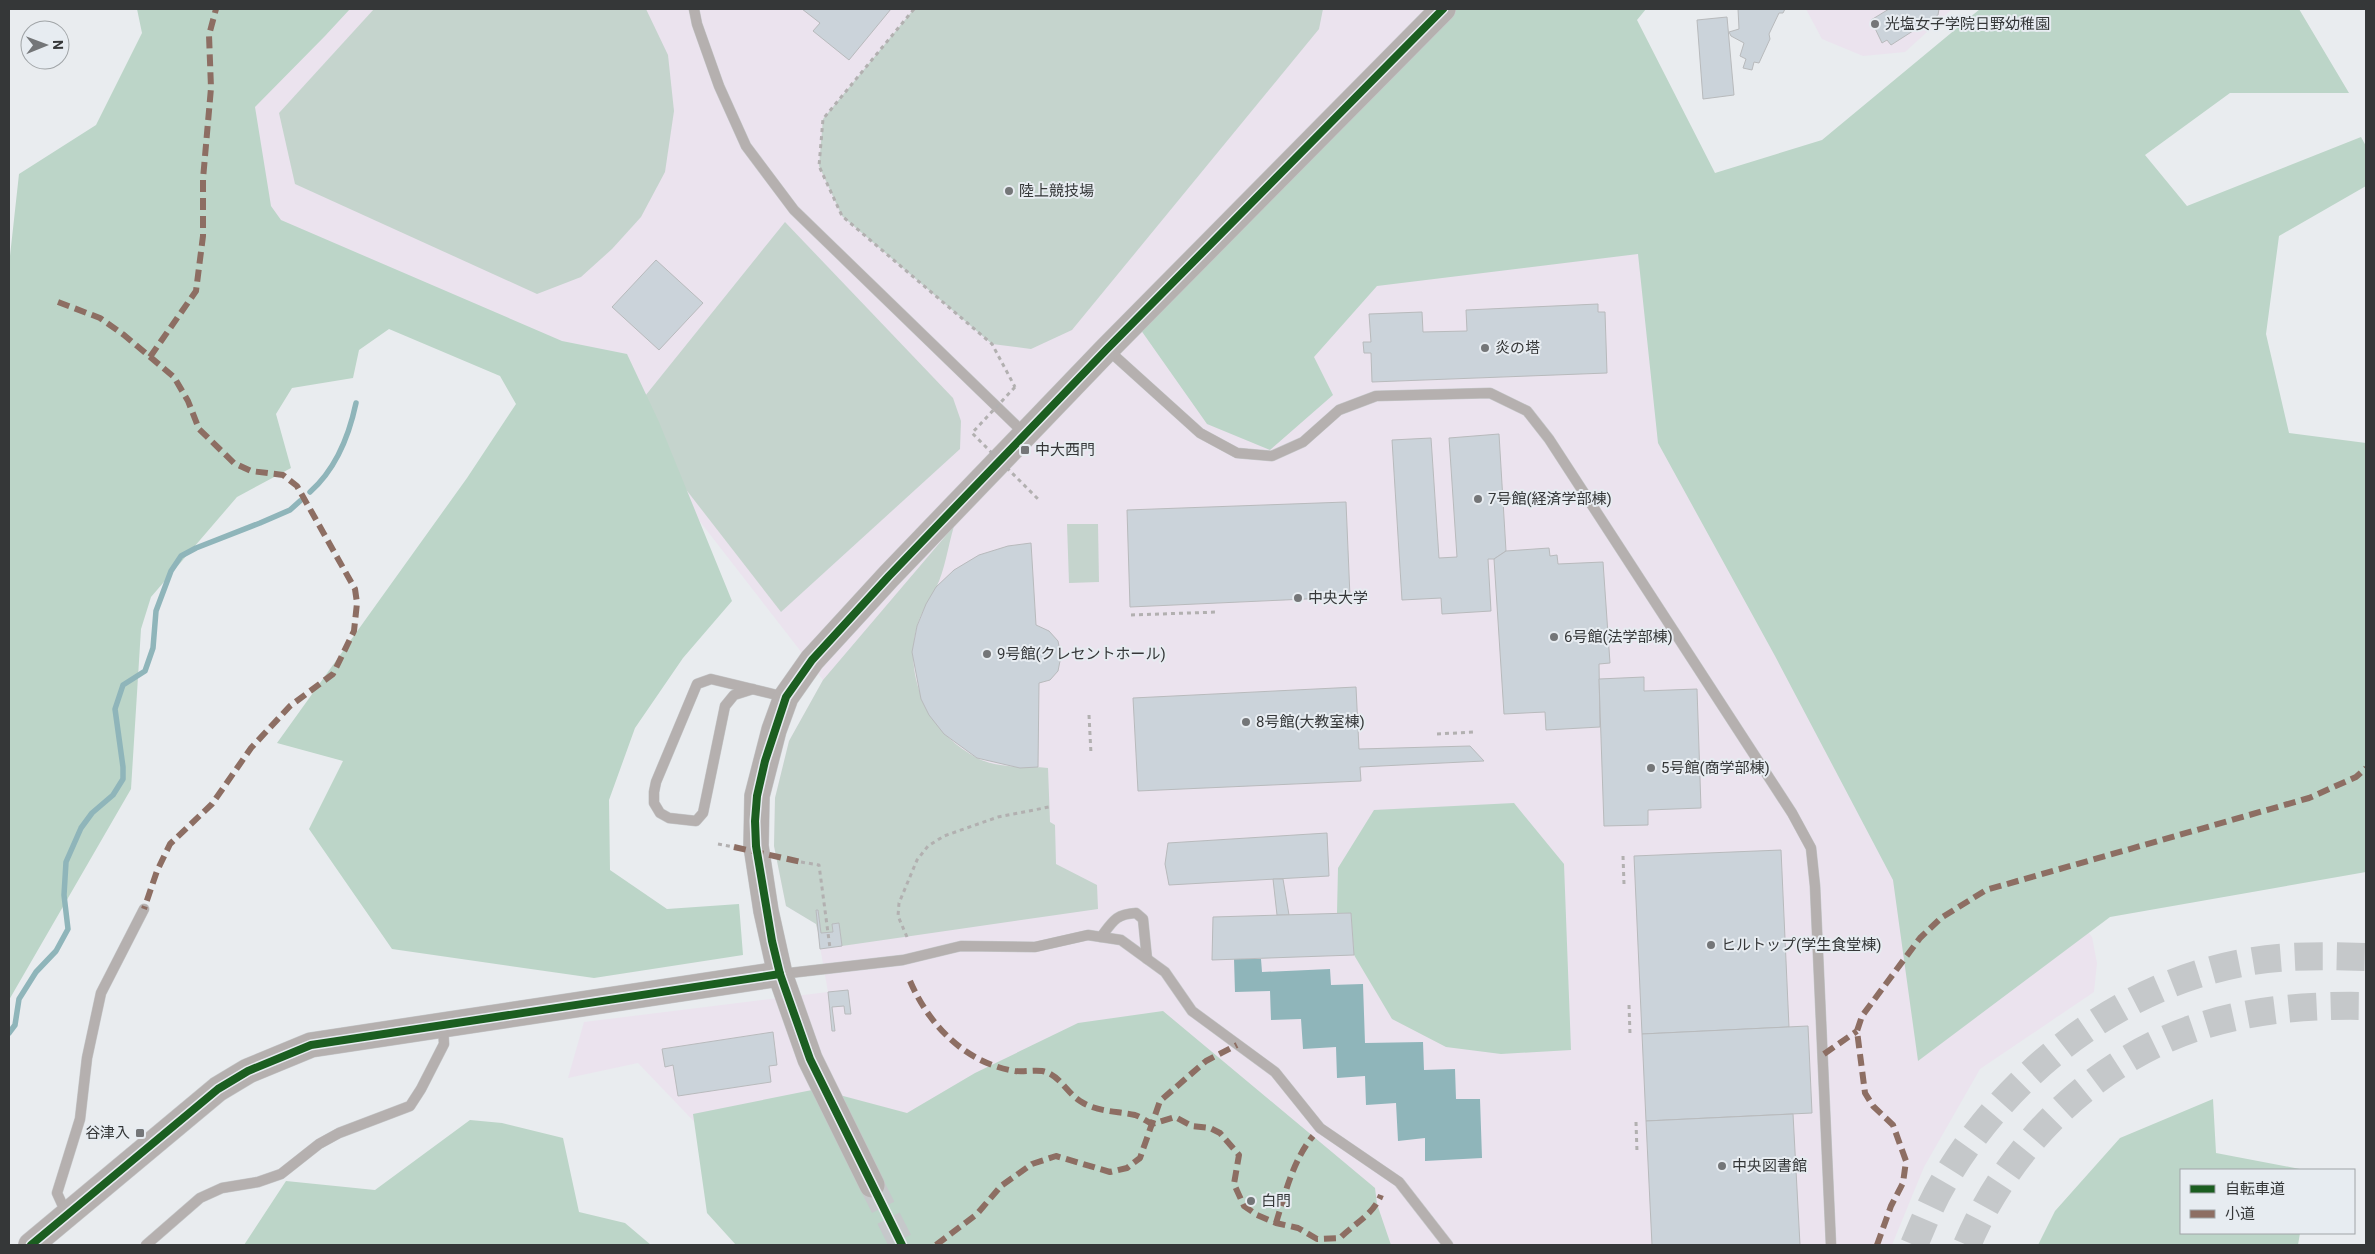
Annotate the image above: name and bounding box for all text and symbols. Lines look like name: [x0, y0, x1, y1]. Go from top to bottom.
place label: 光塩女子学院日野幼稚園: [1885, 15, 2050, 33]
marker: 光塩女子学院日野幼稚園: [1869, 18, 1881, 30]
north arrow: [20, 20, 70, 70]
text: N: [50, 40, 66, 50]
place label: 陸上競技場: [1019, 182, 1094, 200]
marker: 陸上競技場: [1003, 185, 1015, 197]
place label: 炎の塔: [1495, 339, 1540, 357]
marker: 炎の塔: [1479, 342, 1491, 354]
place label: 中大西門: [1035, 441, 1095, 459]
marker: 中大西門: [1019, 444, 1031, 456]
place label: 7号館(経済学部棟): [1488, 490, 1612, 508]
marker: 7号館(経済学部棟): [1472, 493, 1484, 505]
place label: 中央大学: [1308, 589, 1368, 607]
marker: 中央大学: [1292, 592, 1304, 604]
place label: 6号館(法学部棟): [1564, 628, 1673, 646]
marker: 6号館(法学部棟): [1548, 631, 1560, 643]
place label: 9号館(クレセントホール): [997, 645, 1166, 663]
marker: 9号館(クレセントホール): [981, 648, 993, 660]
place label: 8号館(大教室棟): [1256, 713, 1365, 731]
marker: 8号館(大教室棟): [1240, 716, 1252, 728]
place label: 5号館(商学部棟): [1661, 759, 1770, 777]
marker: 5号館(商学部棟): [1645, 762, 1657, 774]
place label: ヒルトップ(学生食堂棟): [1721, 936, 1881, 954]
marker: ヒルトップ(学生食堂棟): [1705, 939, 1717, 951]
place label: 谷津入: [85, 1124, 130, 1142]
marker: 谷津入: [134, 1127, 146, 1139]
place label: 中央図書館: [1732, 1157, 1807, 1175]
marker: 中央図書館: [1716, 1160, 1728, 1172]
legend: [2180, 1169, 2355, 1234]
text: 自転車道: [2225, 1180, 2285, 1198]
place label: 白門: [1261, 1192, 1291, 1210]
marker: 白門: [1245, 1195, 1257, 1207]
text: 小道: [2225, 1205, 2255, 1223]

